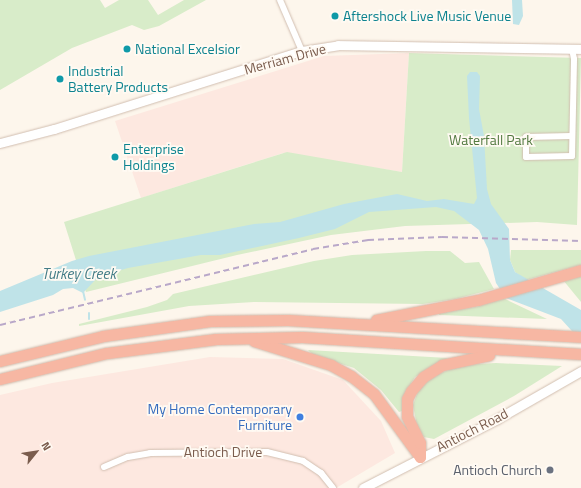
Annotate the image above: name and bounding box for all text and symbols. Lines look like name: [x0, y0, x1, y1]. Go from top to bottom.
place label: Aftershock Live Music Venue: [343, 8, 511, 24]
marker: Aftershock Live Music Venue: [330, 11, 340, 21]
street label: Merriam Drive: [242, 40, 328, 78]
place label: National Excelsior: [135, 41, 240, 57]
marker: National Excelsior: [122, 44, 132, 54]
place label: Industrial Battery Products: [68, 63, 168, 96]
marker: Industrial Battery Products: [55, 74, 65, 84]
park label: Waterfall Park: [449, 132, 533, 148]
place label: Enterprise Holdings: [123, 141, 184, 174]
marker: Enterprise Holdings: [110, 152, 120, 162]
water label: Turkey Creek: [42, 265, 116, 283]
place label: My Home Contemporary Furniture: [148, 401, 292, 434]
street label: Antioch Road: [433, 405, 511, 455]
marker: My Home Contemporary Furniture: [295, 412, 305, 422]
north arrow: [16, 432, 56, 472]
text: N: [38, 439, 55, 453]
street label: Antioch Drive: [184, 444, 262, 460]
place label: Antioch Church: [453, 462, 542, 478]
marker: Antioch Church: [545, 465, 555, 475]

